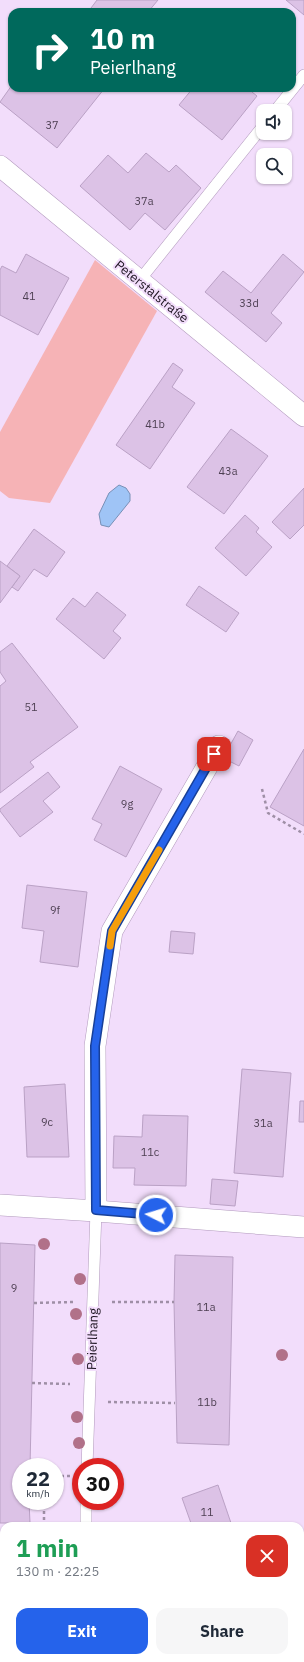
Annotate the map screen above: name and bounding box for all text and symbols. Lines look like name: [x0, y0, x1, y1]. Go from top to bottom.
text: 10 m: [90, 20, 155, 57]
icon: right: [24, 24, 76, 76]
text: Peierlhang: [90, 56, 176, 79]
map controls: [256, 104, 292, 184]
button: sound: [256, 104, 292, 140]
house number: 37: [45, 118, 59, 132]
button: search: [256, 148, 292, 184]
house number: 37a: [134, 194, 154, 208]
street label: Peterstalstraße: [111, 256, 192, 326]
house number: 41: [22, 289, 36, 303]
house number: 33d: [239, 296, 259, 310]
house number: 41b: [145, 417, 165, 431]
house number: 43a: [218, 464, 238, 478]
house number: 51: [24, 700, 38, 714]
pin: [197, 737, 231, 771]
icon: arrive: [203, 743, 225, 765]
house number: 9g: [121, 797, 133, 811]
house number: 9f: [50, 903, 61, 917]
house number: 9c: [41, 1115, 54, 1129]
house number: 31a: [253, 1116, 273, 1130]
house number: 11c: [141, 1145, 160, 1159]
position arrow: [135, 1194, 177, 1236]
house number: 9: [11, 1281, 17, 1295]
house number: 11a: [196, 1300, 216, 1314]
street label: Peierlhang: [83, 1308, 102, 1370]
house number: 11b: [197, 1395, 217, 1409]
speed limit sign: 30: [72, 1458, 124, 1510]
text: 22: [26, 1465, 50, 1492]
text: km/h: [26, 1487, 50, 1500]
house number: 11: [200, 1505, 214, 1519]
text: 1 min: [16, 1532, 79, 1564]
button: close: [246, 1535, 288, 1577]
text: 130 m · 22:25: [16, 1563, 99, 1580]
button: Exit: [16, 1608, 148, 1654]
button: Share: [156, 1608, 288, 1654]

